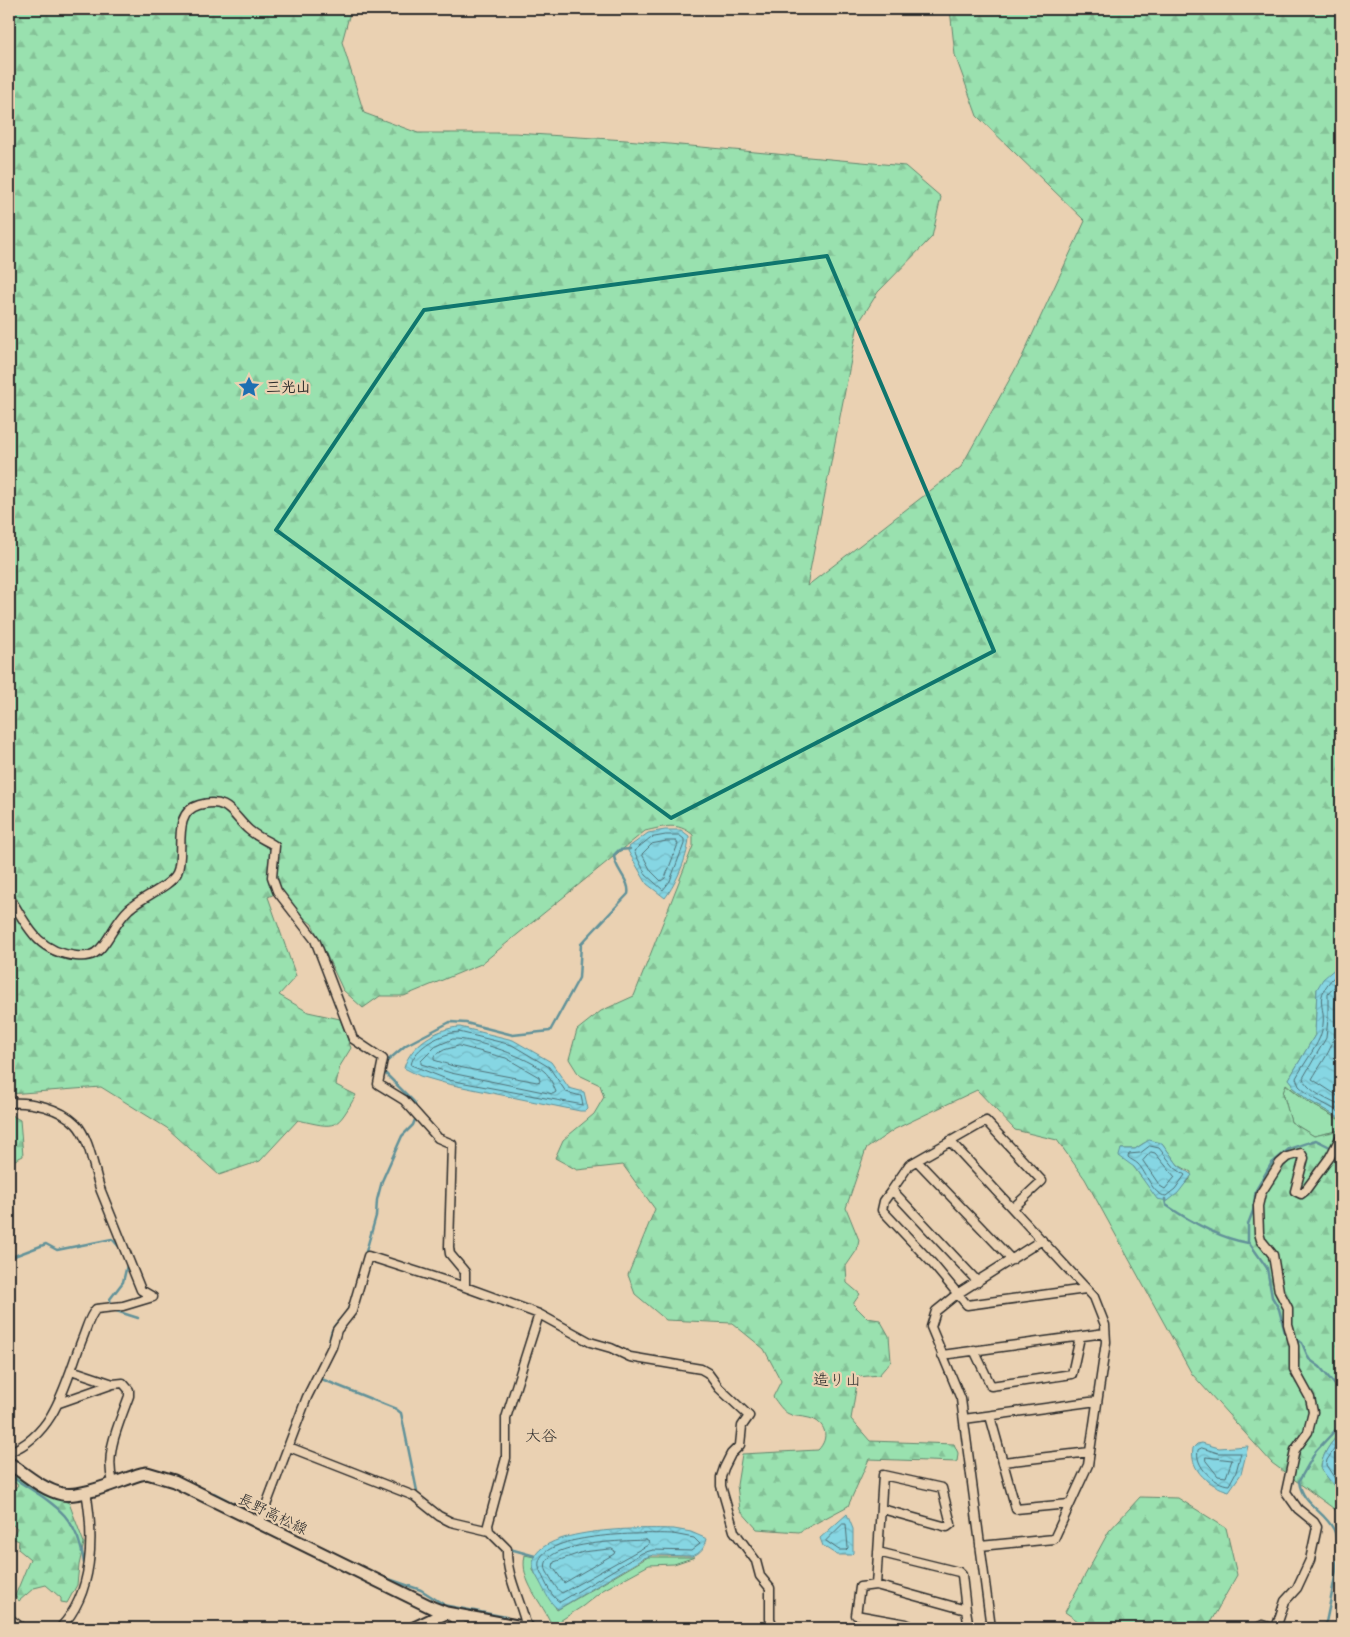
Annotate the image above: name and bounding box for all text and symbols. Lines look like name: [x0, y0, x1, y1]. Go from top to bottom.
place icon: 三光山: [236, 374, 262, 400]
place label: 三光山: [266, 377, 311, 396]
district label: 造り山: [813, 1369, 861, 1389]
district label: 大谷: [525, 1425, 557, 1445]
street label: 長野高松線: [235, 1489, 311, 1539]

